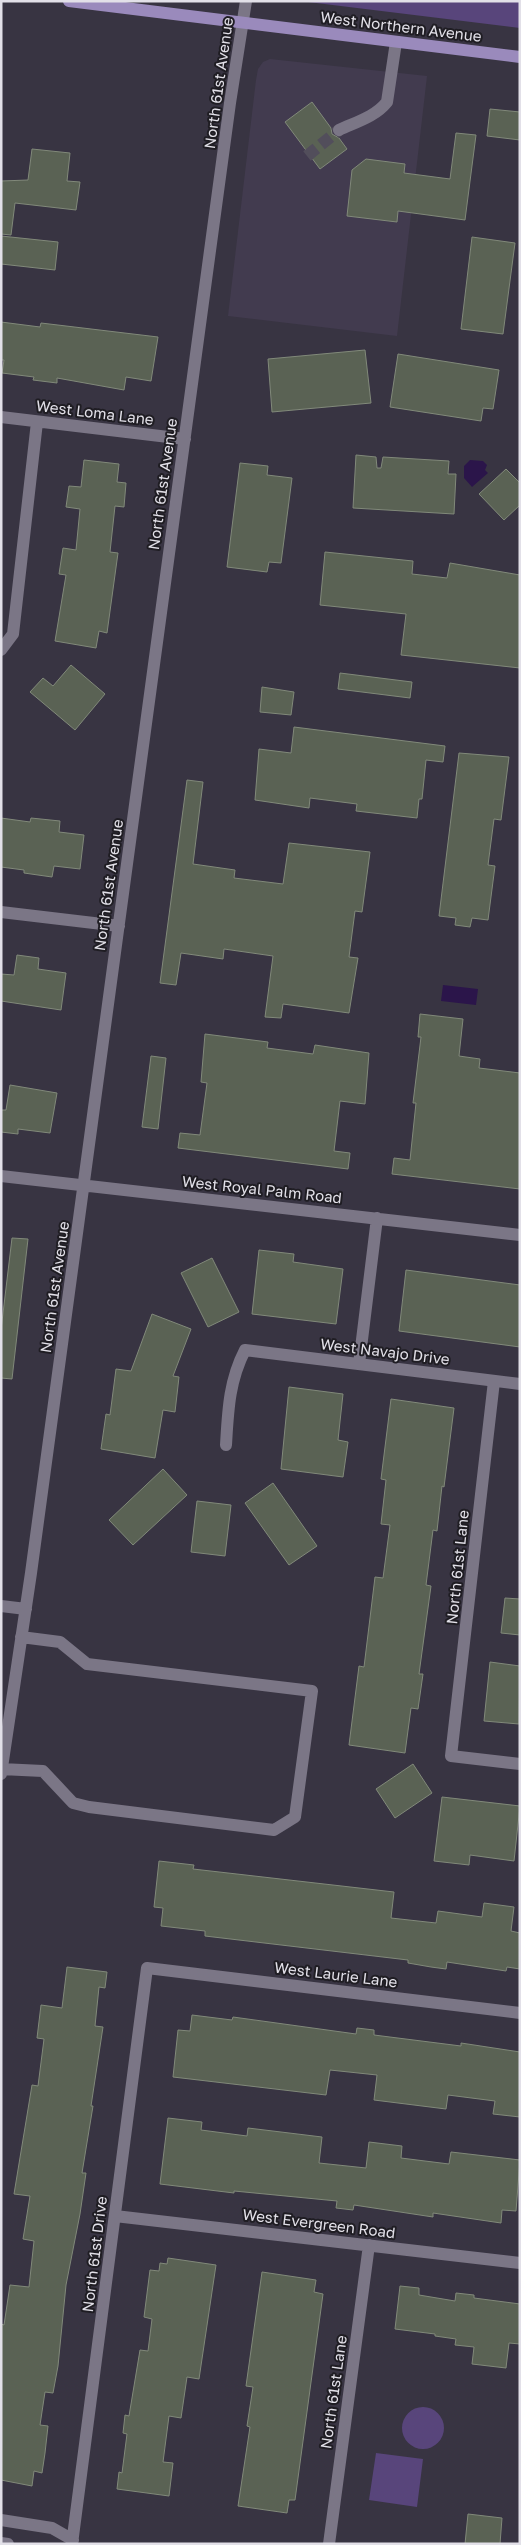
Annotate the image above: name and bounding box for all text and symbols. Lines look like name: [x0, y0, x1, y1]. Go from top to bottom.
street label: West Northern Avenue: [319, 7, 483, 45]
street label: North 61st Avenue: [200, 16, 236, 150]
street label: West Loma Lane: [35, 396, 155, 428]
street label: North 61st Avenue: [144, 417, 180, 551]
street label: North 61st Avenue: [90, 818, 126, 952]
street label: West Royal Palm Road: [181, 1172, 343, 1206]
street label: North 61st Avenue: [36, 1220, 72, 1354]
street label: West Navajo Drive: [319, 1334, 451, 1368]
street label: North 61st Lane: [442, 1509, 472, 1625]
street label: West Laurie Lane: [273, 1958, 399, 1991]
street label: North 61st Drive: [78, 2195, 110, 2313]
street label: West Evergreen Road: [242, 2205, 396, 2241]
street label: North 61st Lane: [316, 2334, 350, 2450]

